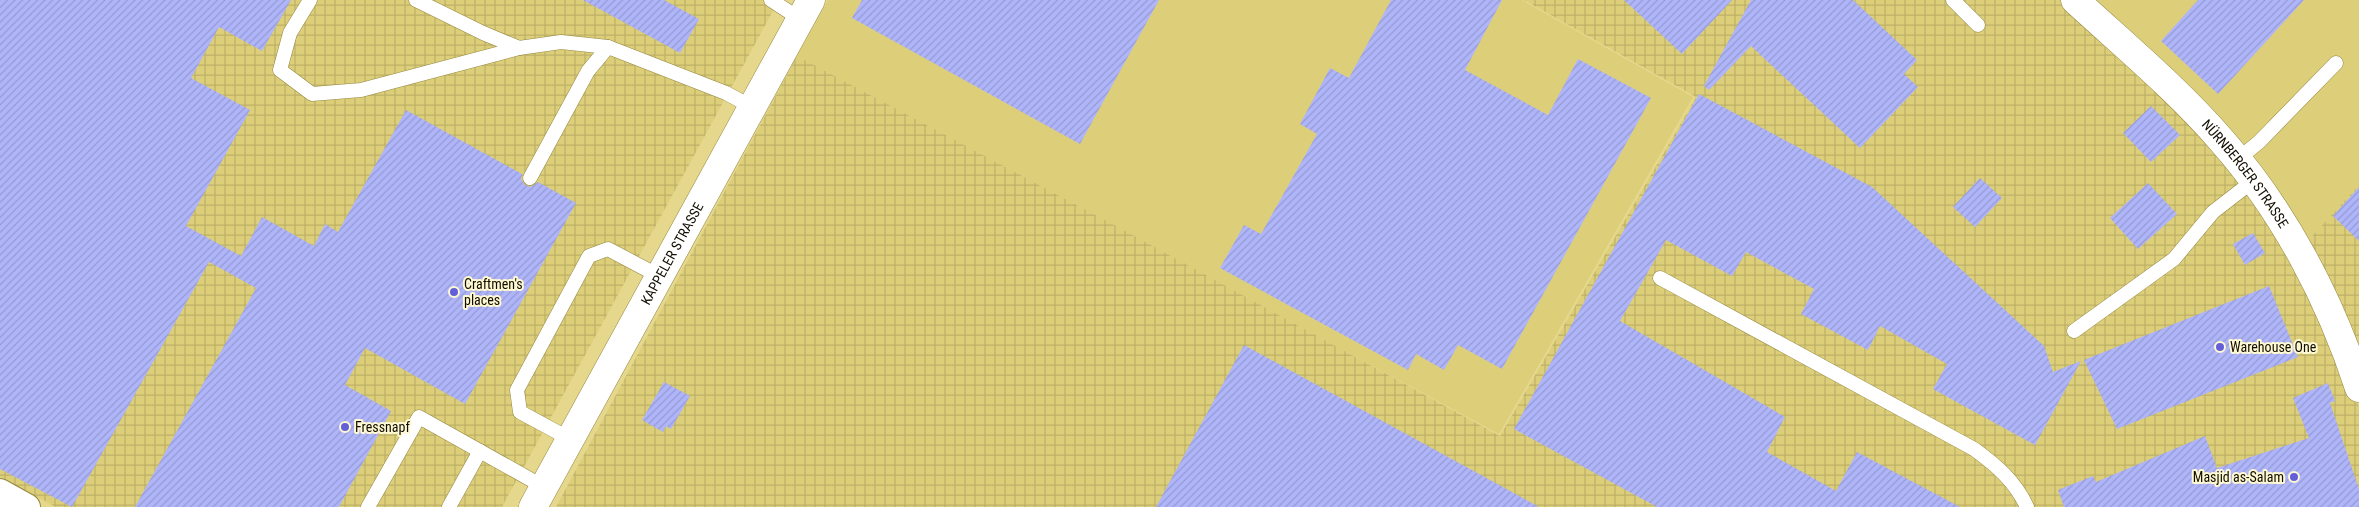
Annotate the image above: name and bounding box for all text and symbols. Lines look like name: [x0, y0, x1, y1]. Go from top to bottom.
street label: NÜRNBERGER STRASSE: [2199, 116, 2292, 231]
street label: KAPPELER STRASSE: [638, 200, 706, 307]
place label: Craftmen's places: [464, 276, 523, 308]
marker: Craftmen's places: [448, 286, 460, 298]
place label: Warehouse One: [2230, 339, 2317, 355]
marker: Warehouse One: [2214, 341, 2226, 353]
place label: Fressnapf: [355, 419, 410, 435]
marker: Fressnapf: [339, 421, 351, 433]
place label: Masjid as-Salam: [2193, 469, 2284, 485]
marker: Masjid as-Salam: [2288, 471, 2300, 483]

